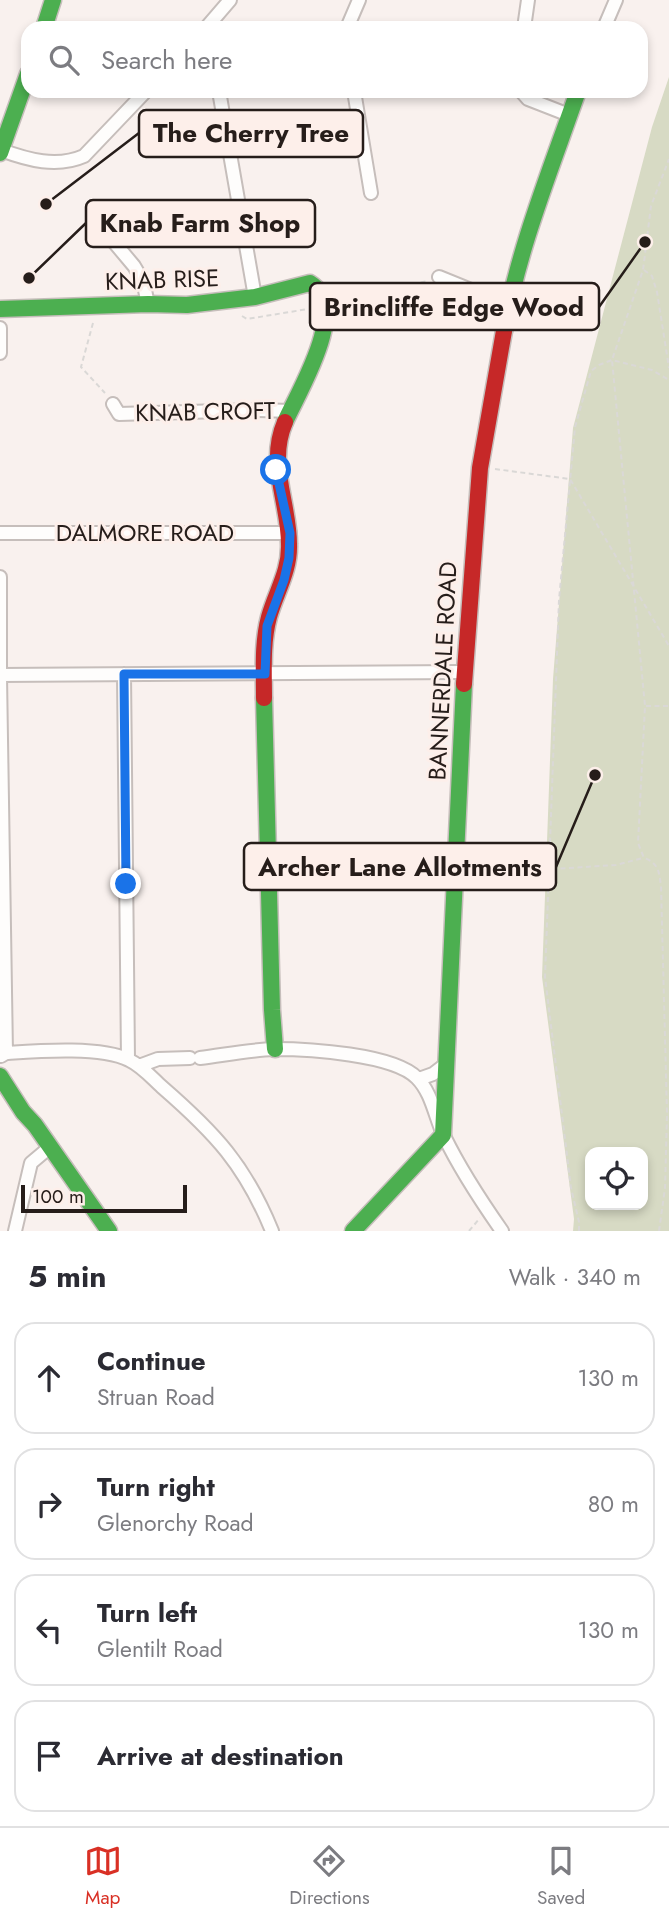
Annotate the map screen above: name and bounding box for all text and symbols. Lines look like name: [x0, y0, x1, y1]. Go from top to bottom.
search box: [21, 21, 648, 98]
icon: search: [45, 41, 83, 79]
text: Search here: [101, 41, 233, 79]
callout: The Cherry Tree: [139, 110, 363, 157]
text: The Cherry Tree: [153, 114, 349, 152]
callout: Knab Farm Shop: [86, 200, 315, 247]
text: Knab Farm Shop: [100, 204, 300, 242]
street label: KNAB RISE: [104, 260, 220, 299]
callout: Brincliffe Edge Wood: [310, 283, 599, 330]
text: Brincliffe Edge Wood: [324, 288, 584, 326]
street label: KNAB CROFT: [135, 393, 275, 430]
route start: [260, 454, 291, 485]
street label: DALMORE ROAD: [56, 515, 234, 550]
street label: BANNERDALE ROAD: [419, 561, 466, 781]
callout: Archer Lane Allotments: [244, 843, 556, 890]
text: Archer Lane Allotments: [257, 848, 542, 886]
route end: [110, 868, 141, 899]
map controls: [585, 1147, 648, 1210]
button: locate: [585, 1147, 648, 1210]
scale bar: [21, 1182, 187, 1214]
text: 100 m: [32, 1183, 84, 1210]
text: 5 min: [28, 1255, 106, 1298]
text: Walk · 340 m: [509, 1260, 641, 1294]
text: Continue: [97, 1342, 206, 1380]
icon: ahead: [30, 1359, 68, 1397]
text: 130 m: [577, 1361, 639, 1395]
text: Struan Road: [97, 1380, 215, 1414]
text: Turn right: [97, 1468, 215, 1506]
icon: right: [30, 1485, 68, 1523]
text: 80 m: [588, 1487, 639, 1521]
text: Glenorchy Road: [97, 1506, 254, 1540]
text: Turn left: [97, 1594, 197, 1632]
icon: left: [30, 1611, 68, 1649]
text: 130 m: [577, 1613, 639, 1647]
text: Glentilt Road: [97, 1632, 223, 1666]
icon: arrive: [30, 1737, 68, 1775]
text: Arrive at destination: [97, 1737, 344, 1775]
tab: Map: [84, 1842, 122, 1911]
tab: Directions: [289, 1842, 370, 1911]
tab: Saved: [537, 1842, 585, 1911]

